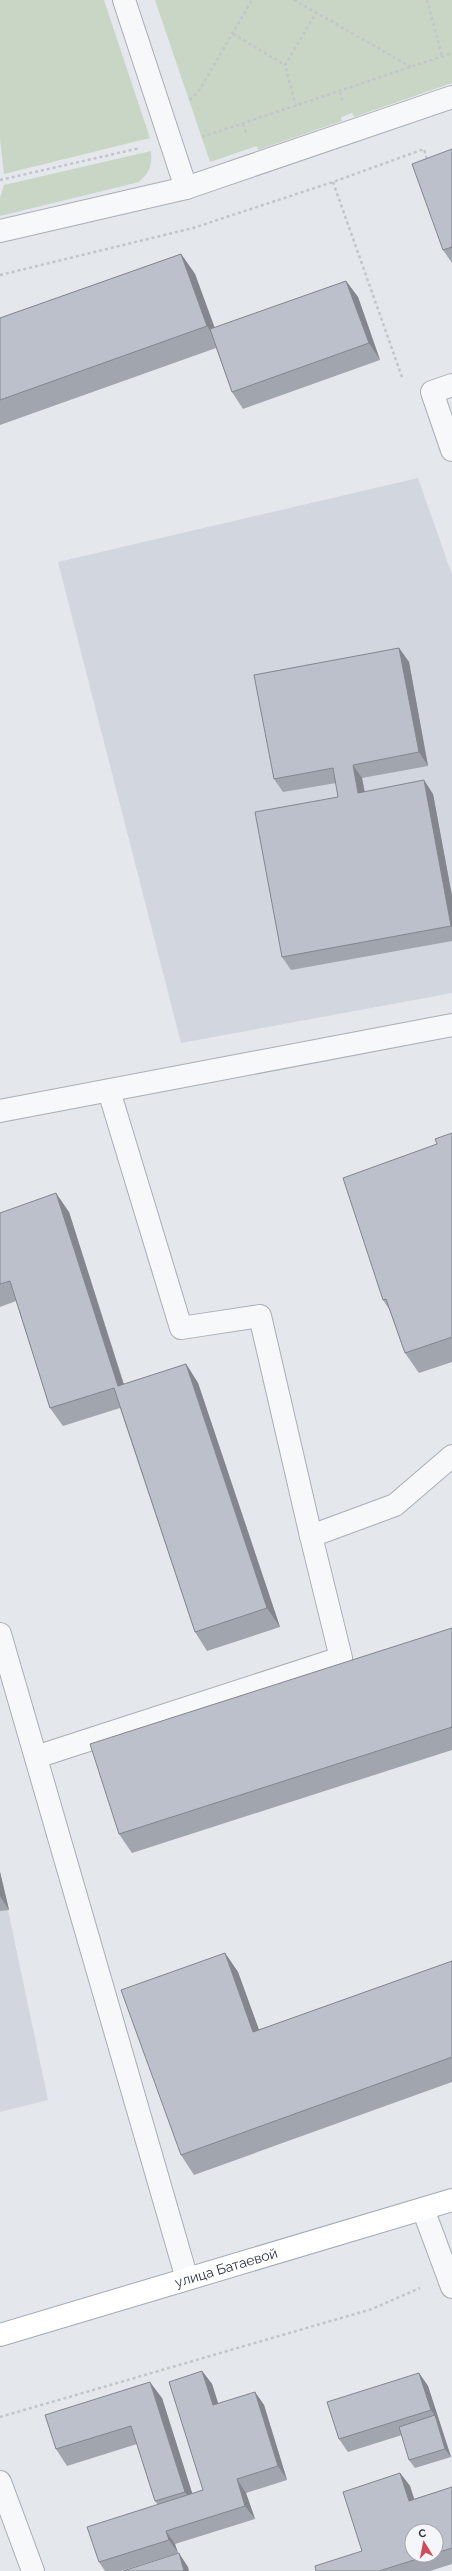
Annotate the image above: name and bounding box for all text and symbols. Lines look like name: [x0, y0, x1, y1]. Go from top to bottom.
street label: улица Батаевой: [173, 2245, 279, 2290]
north arrow: [404, 2523, 444, 2563]
text: С: [418, 2527, 428, 2541]

